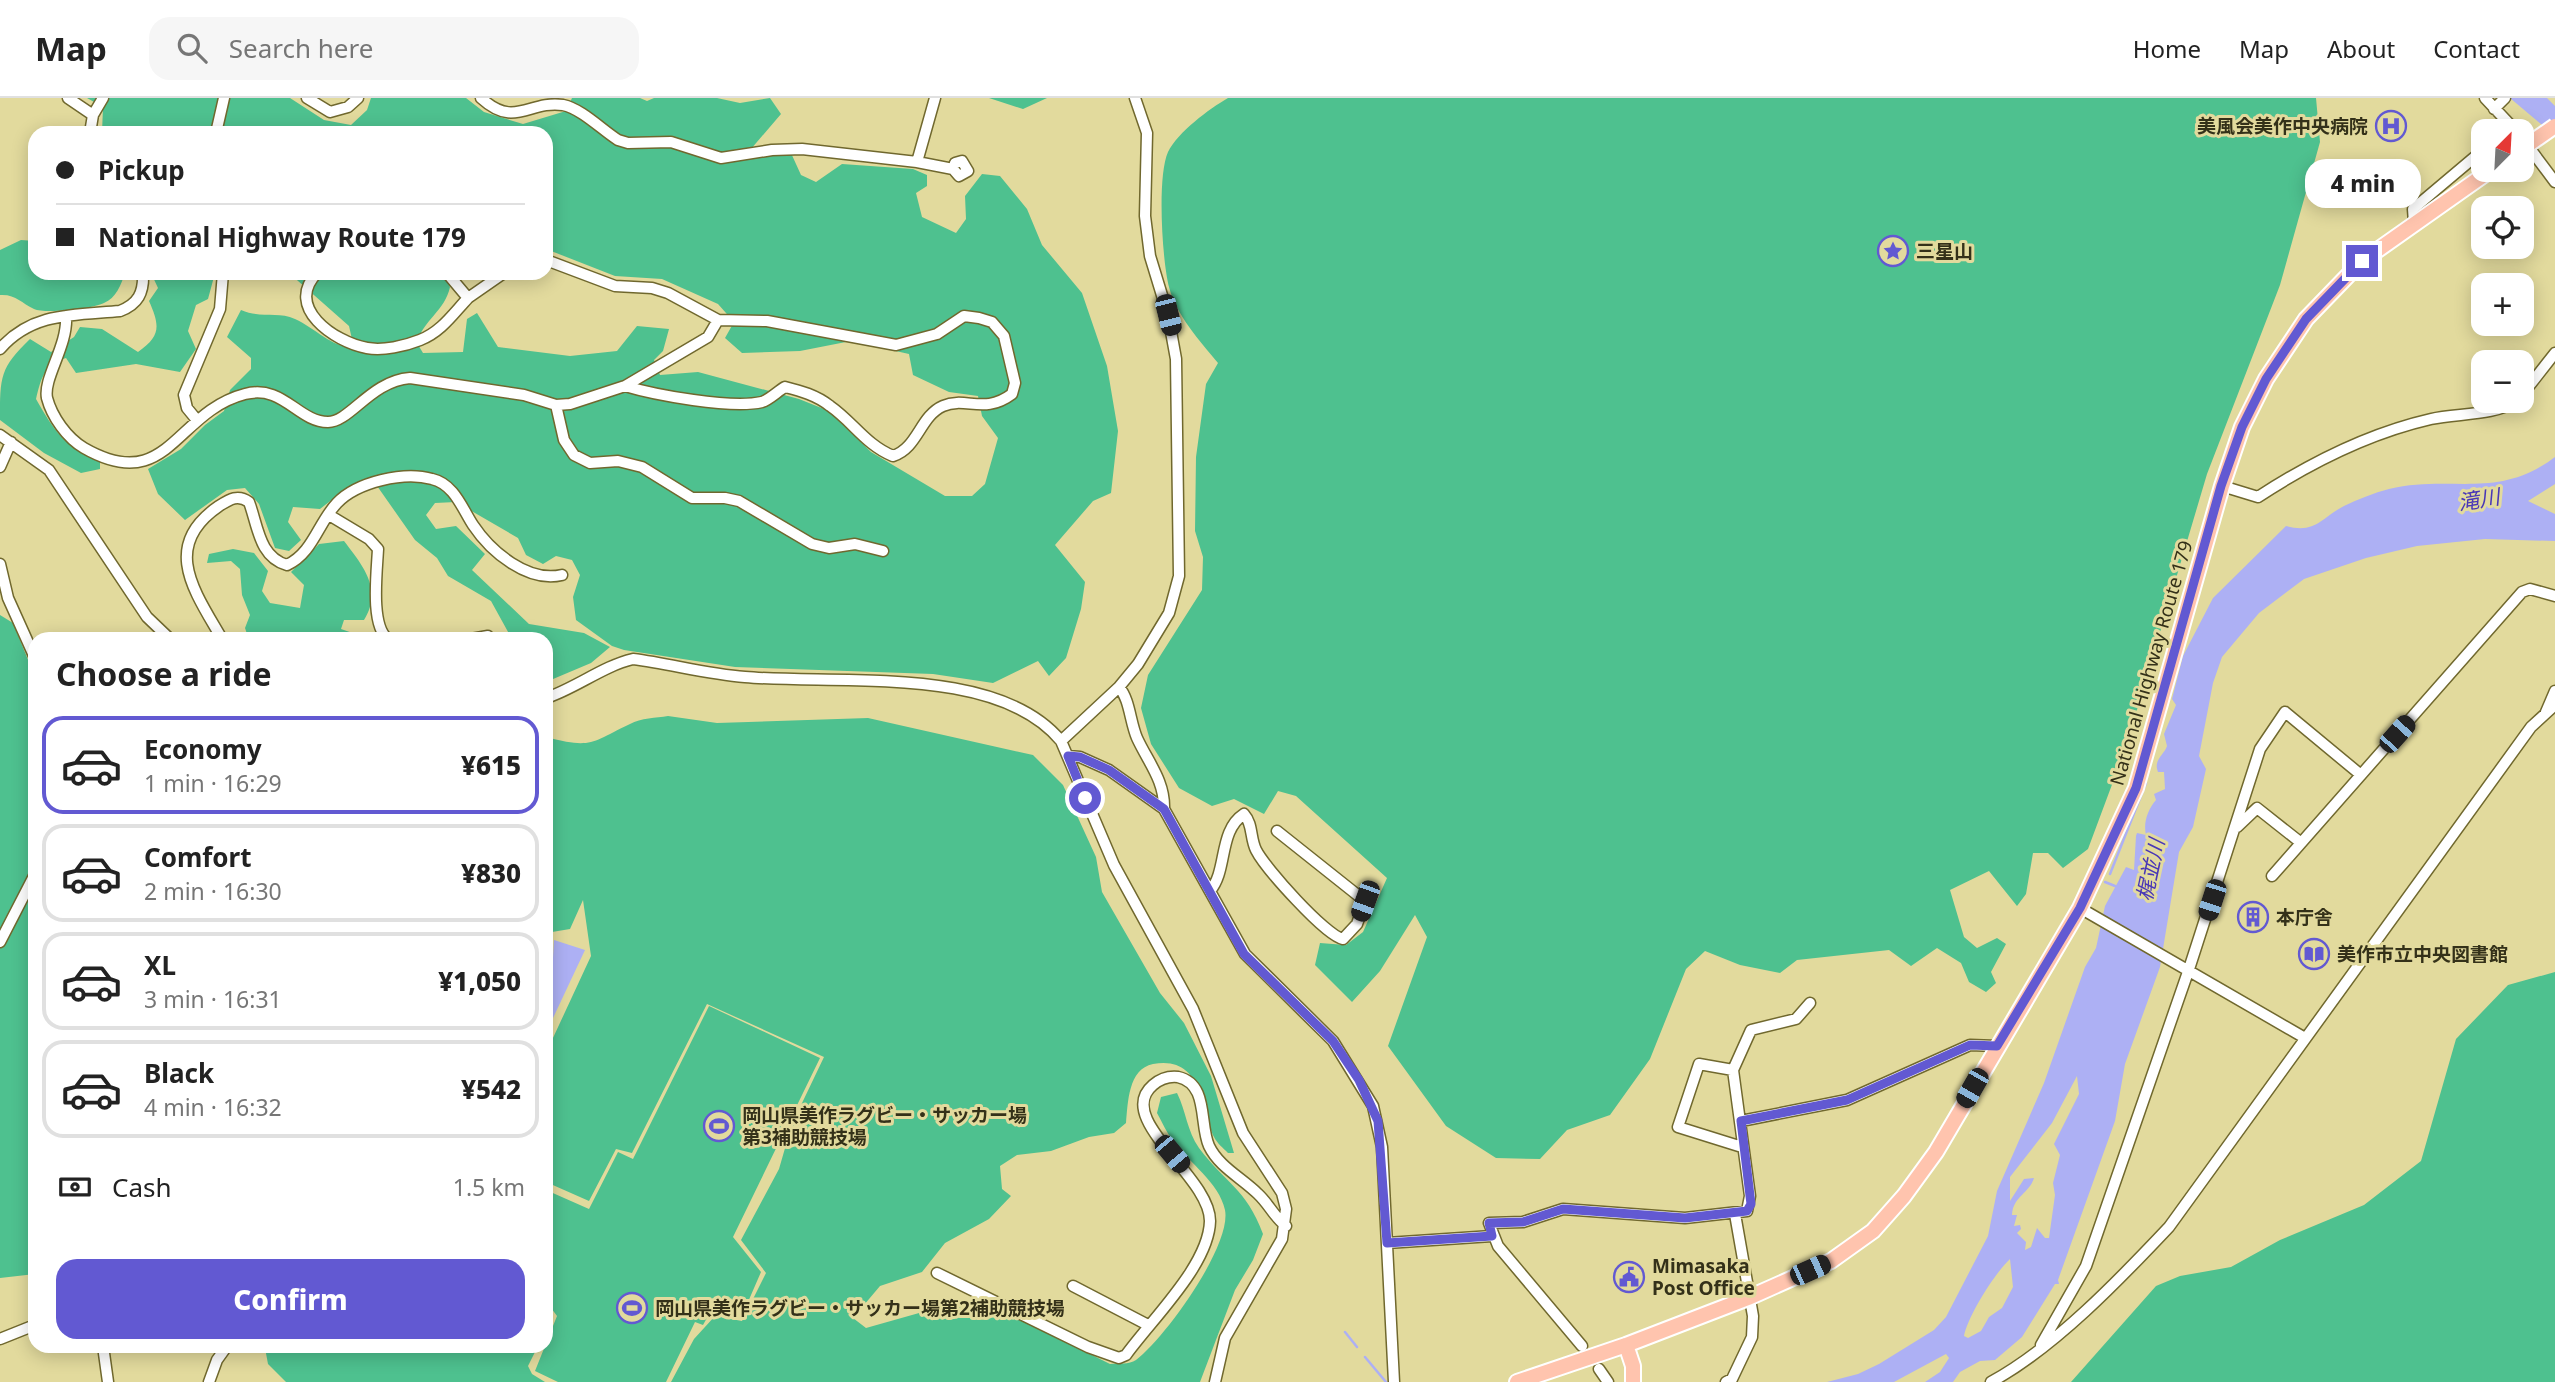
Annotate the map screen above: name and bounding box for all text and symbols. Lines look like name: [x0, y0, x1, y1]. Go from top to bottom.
search box: [149, 17, 639, 80]
text: Map: [35, 26, 107, 71]
icon: search: [173, 29, 211, 67]
text: Search here: [229, 30, 373, 66]
text: Home: [2133, 32, 2201, 65]
text: Map: [2239, 32, 2289, 65]
text: About: [2327, 32, 2395, 65]
text: Contact: [2433, 32, 2520, 65]
hospital icon: 美風会美作中央病院: [2374, 109, 2408, 143]
place label: 美風会美作中央病院: [2197, 113, 2368, 139]
north arrow: [2471, 119, 2534, 182]
map controls: [2471, 119, 2534, 413]
text: Pickup: [98, 152, 185, 188]
callout: 4 min: [2304, 159, 2420, 208]
text: 4 min: [2331, 167, 2395, 199]
button: locate: [2471, 196, 2534, 259]
text: National Highway Route 179: [98, 219, 466, 255]
place icon: 三星山: [1876, 234, 1910, 268]
place label: 三星山: [1916, 238, 1973, 264]
route end: [2346, 245, 2378, 277]
button: +: [2471, 273, 2534, 336]
car: [1153, 292, 1184, 338]
button: −: [2471, 350, 2534, 413]
water label: 滝川: [2456, 482, 2504, 516]
street label: National Highway Route 179: [2104, 538, 2198, 788]
text: Choose a ride: [56, 652, 272, 695]
car: [2376, 711, 2419, 757]
text: Economy: [144, 731, 262, 767]
icon: car: [60, 734, 123, 797]
text: ¥615: [461, 747, 521, 783]
text: 1 min · 16:29: [144, 767, 282, 799]
route start: [1069, 782, 1101, 814]
water label: 梶並川: [2130, 834, 2171, 904]
text: Comfort: [144, 839, 252, 875]
icon: car: [60, 842, 123, 905]
text: ¥830: [461, 855, 521, 891]
text: 2 min · 16:30: [144, 875, 282, 907]
car: [2196, 877, 2229, 923]
car: [1348, 878, 1383, 924]
building icon: 本庁舎: [2236, 900, 2270, 934]
place label: 本庁舎: [2276, 904, 2333, 930]
library icon: 美作市立中央図書館: [2297, 937, 2331, 971]
place label: 美作市立中央図書館: [2337, 941, 2508, 967]
text: XL: [144, 947, 176, 983]
icon: car: [60, 950, 123, 1013]
text: ¥1,050: [438, 963, 521, 999]
text: 3 min · 16:31: [144, 983, 282, 1015]
text: Black: [144, 1055, 214, 1091]
icon: car: [60, 1058, 123, 1121]
car: [1953, 1065, 1992, 1111]
text: ¥542: [461, 1071, 521, 1107]
text: 4 min · 16:32: [144, 1091, 282, 1123]
place label: 岡山県美作ラグビー・サッカー場 第3補助競技場: [742, 1102, 1027, 1150]
sports icon: 岡山県美作ラグビー・サッカー場 第3補助競技場: [702, 1109, 736, 1143]
car: [1151, 1131, 1194, 1177]
icon: cash: [56, 1168, 94, 1206]
text: Cash: [112, 1169, 172, 1205]
text: 1.5 km: [453, 1171, 525, 1203]
car: [1787, 1252, 1834, 1288]
place label: Mimasaka Post Office: [1652, 1253, 1755, 1301]
button: Confirm: [56, 1259, 525, 1339]
public building icon: Mimasaka Post Office: [1612, 1260, 1646, 1294]
sports icon: 岡山県美作ラグビー・サッカー場第2補助競技場: [615, 1291, 649, 1325]
place label: 岡山県美作ラグビー・サッカー場第2補助競技場: [655, 1295, 1065, 1321]

